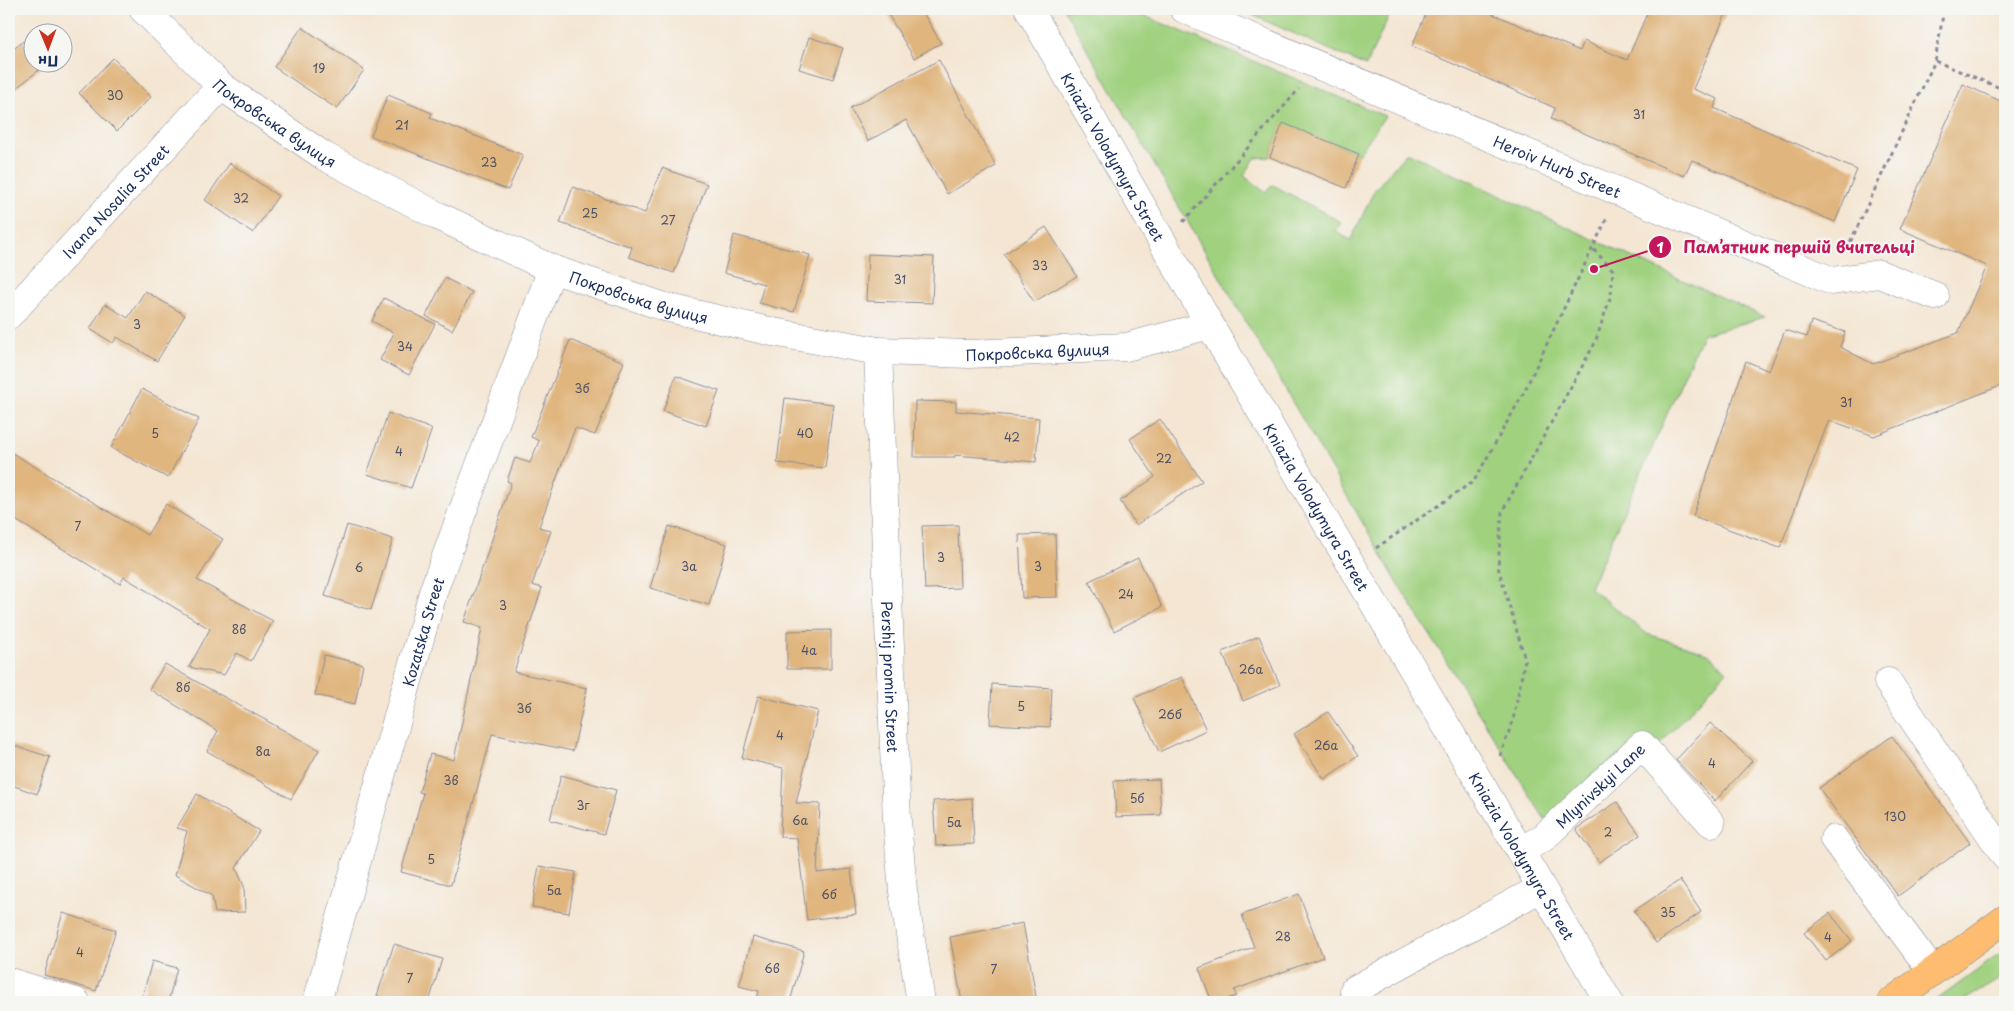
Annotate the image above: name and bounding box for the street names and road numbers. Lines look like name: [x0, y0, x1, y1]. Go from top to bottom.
street label: Kniazia Volodymyra Street: [1056, 68, 1171, 245]
street label: Покровська вулиця: [208, 73, 341, 172]
street label: Heroiv Hurb Street: [1490, 129, 1625, 203]
street label: Ivana Nosalia Street: [56, 138, 174, 263]
street label: Покровська вулиця: [567, 264, 711, 328]
street label: Покровська вулиця: [965, 336, 1110, 366]
street label: Kniazia Volodymyra Street: [1259, 418, 1375, 595]
street label: Kozatska Street: [396, 574, 449, 689]
street label: Pershij promin Street: [877, 601, 906, 753]
street label: Mlynivskyi Lane: [1550, 737, 1649, 833]
street label: Kniazia Volodymyra Street: [1464, 767, 1581, 944]

